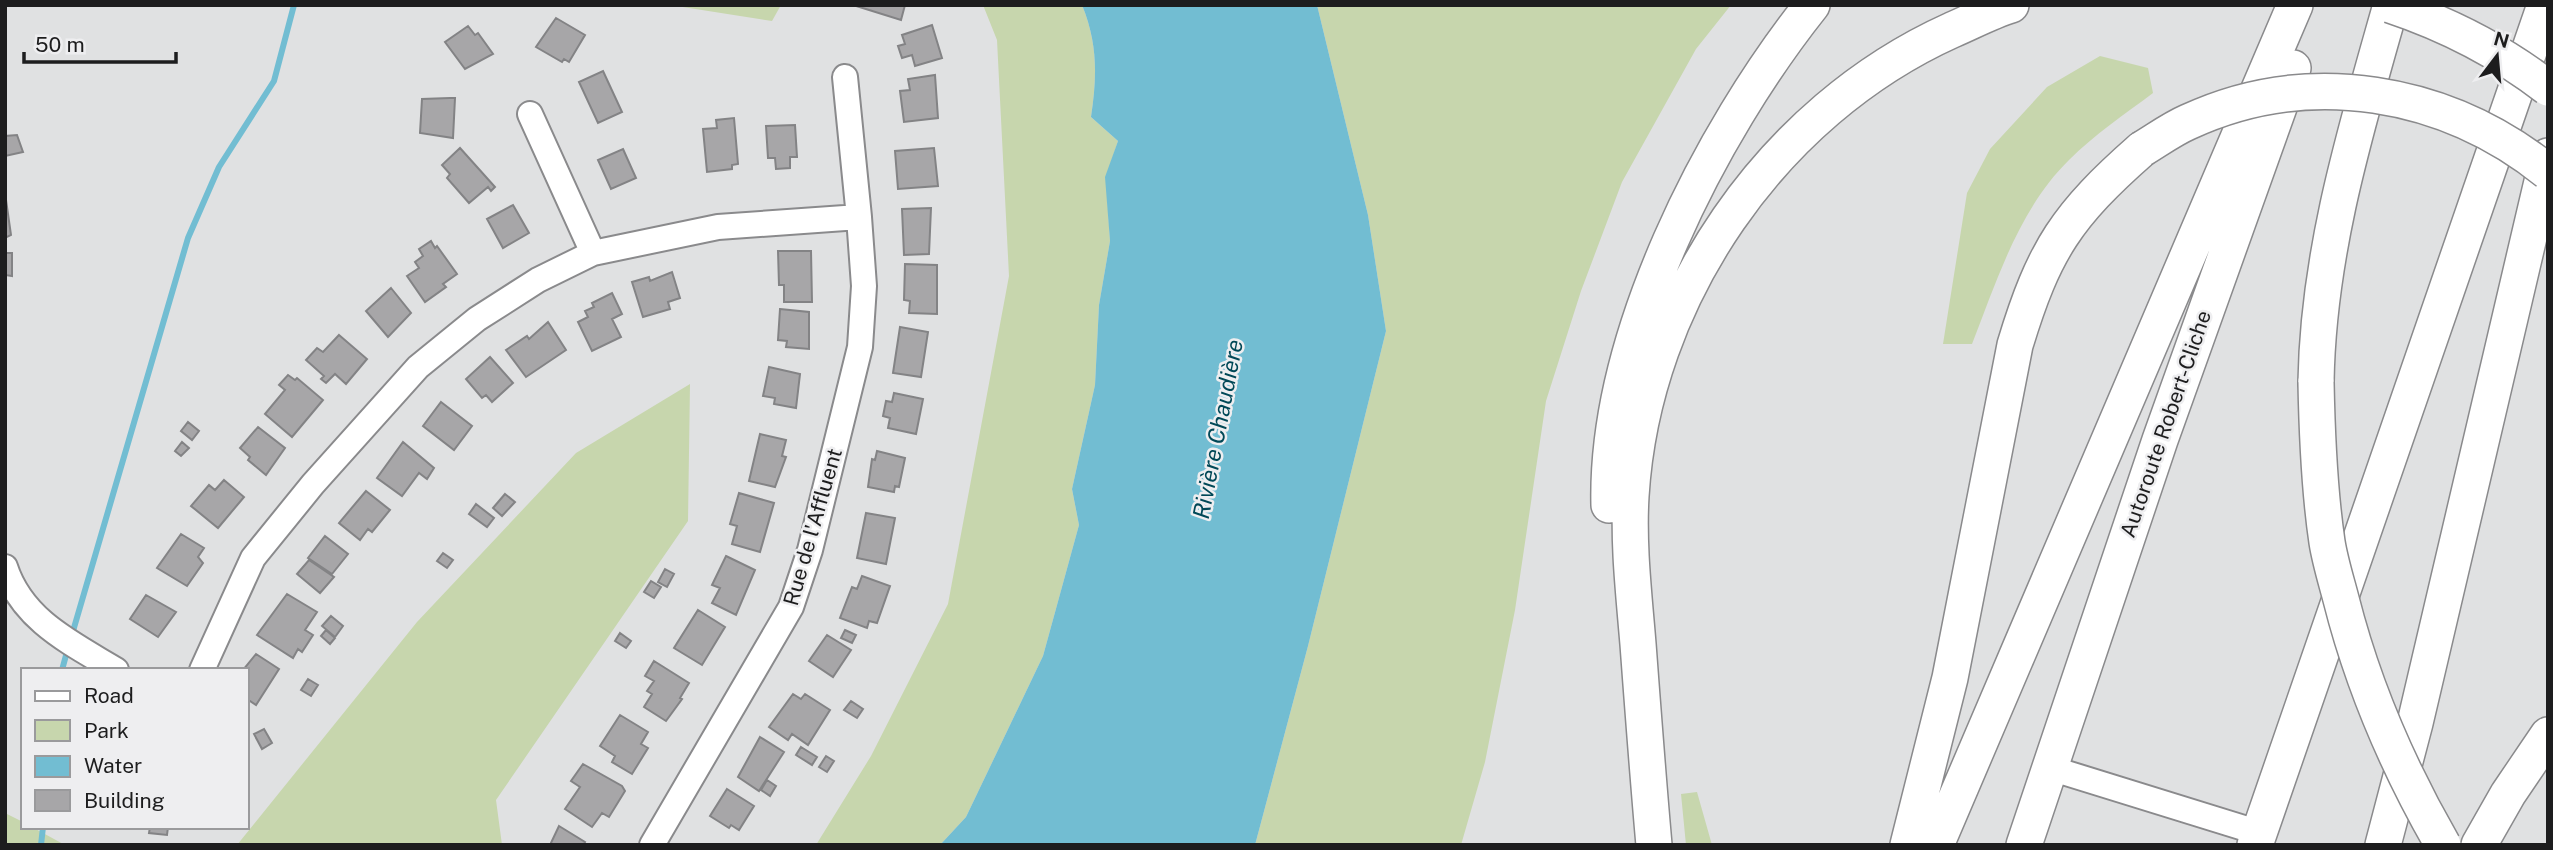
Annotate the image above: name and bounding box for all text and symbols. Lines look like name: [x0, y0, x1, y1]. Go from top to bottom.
scale bar: [24, 21, 177, 65]
north arrow: [2462, 21, 2532, 91]
text: N: [2492, 27, 2512, 52]
text: 50 m: [35, 32, 85, 57]
street label: Autoroute Robert-Cliche: [2115, 307, 2216, 541]
water label: Rivière Chaudière: [1187, 337, 1248, 521]
street label: Rue de l'Affluent: [778, 445, 847, 608]
legend: [21, 668, 248, 829]
text: Road: [84, 683, 134, 708]
text: Park: [84, 718, 129, 743]
text: Water: [84, 753, 142, 778]
text: Building: [84, 788, 165, 813]

